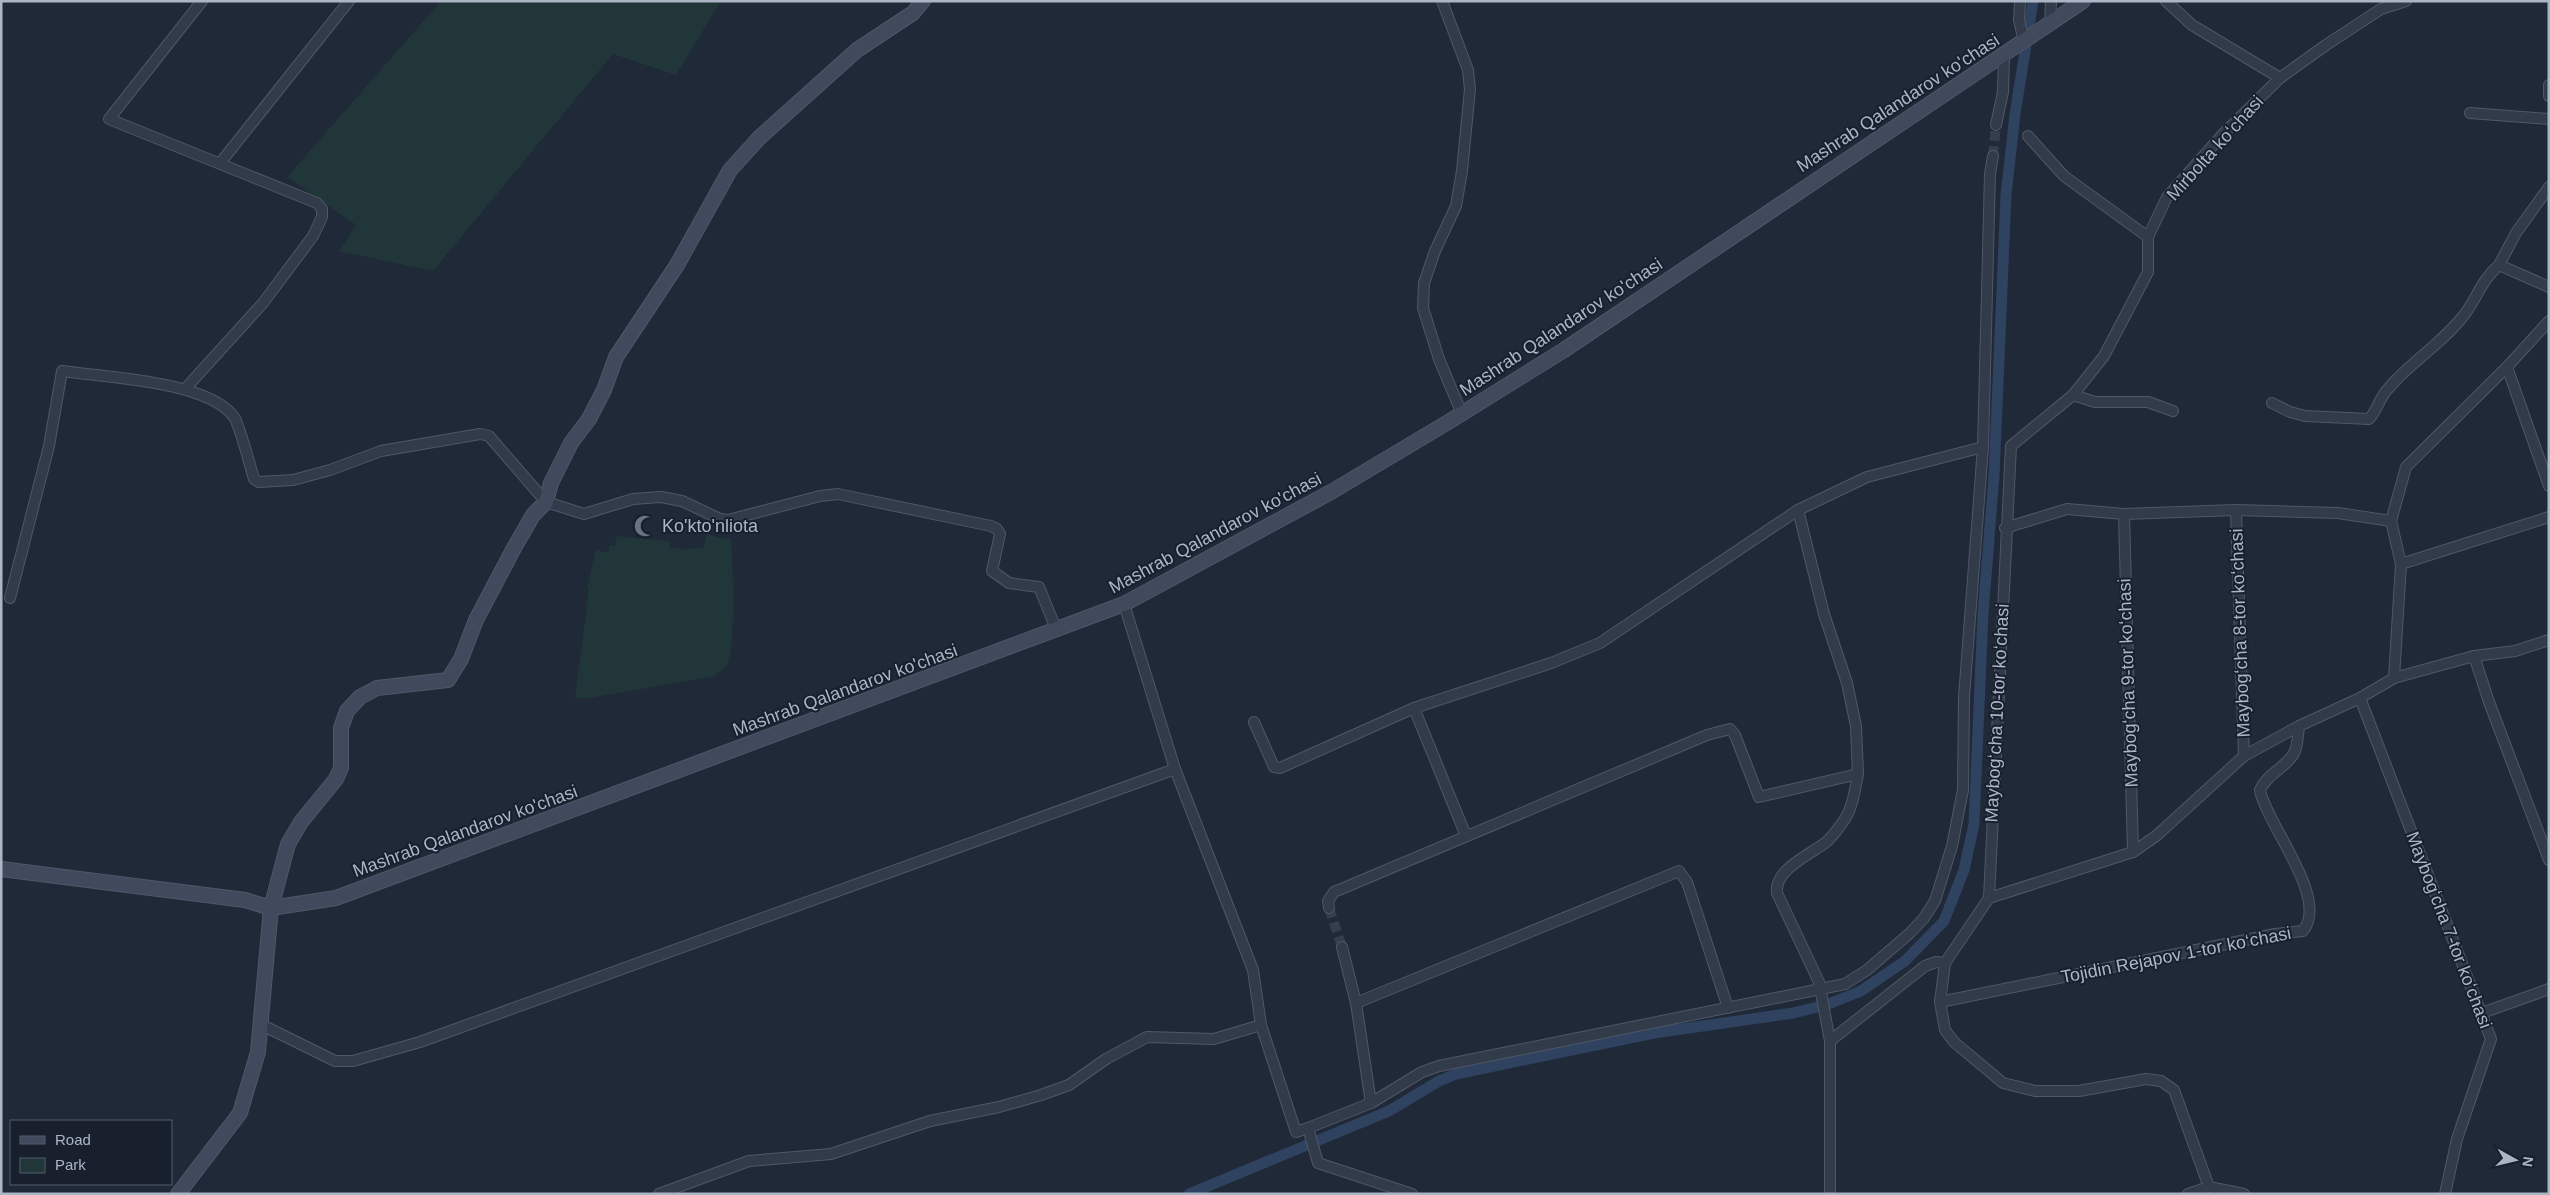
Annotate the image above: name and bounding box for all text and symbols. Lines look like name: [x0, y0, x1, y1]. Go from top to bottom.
street label: Mashrab Qalandarov ko'chasi: [1793, 30, 2003, 176]
street label: Mirbolta koʻchasi: [2163, 91, 2267, 205]
street label: Mashrab Qalandarov ko'chasi: [1456, 254, 1666, 400]
street label: Mashrab Qalandarov ko'chasi: [1105, 468, 1325, 598]
mosque icon: Ko'kto'nliota: [632, 513, 658, 539]
place label: Ko'kto'nliota: [662, 516, 759, 536]
street label: Maybogʻcha 8-tor koʻchasi: [2226, 528, 2254, 738]
street label: Maybogʻcha 9-tor koʻchasi: [2114, 578, 2142, 788]
street label: Maybogʻcha 10-tor koʻchasi: [1981, 603, 2013, 823]
street label: Mashrab Qalandarov ko'chasi: [730, 640, 960, 740]
street label: Mashrab Qalandarov ko'chasi: [350, 781, 580, 881]
street label: Maybogʻcha 7-tor koʻchasi: [2402, 829, 2496, 1031]
street label: Tojidin Rejapov 1-tor ko‘chasi: [2059, 923, 2293, 987]
legend: [10, 1120, 172, 1185]
text: Road: [55, 1131, 91, 1148]
north arrow: [2490, 1135, 2540, 1185]
text: Park: [55, 1156, 86, 1173]
text: N: [2519, 1156, 2537, 1168]

